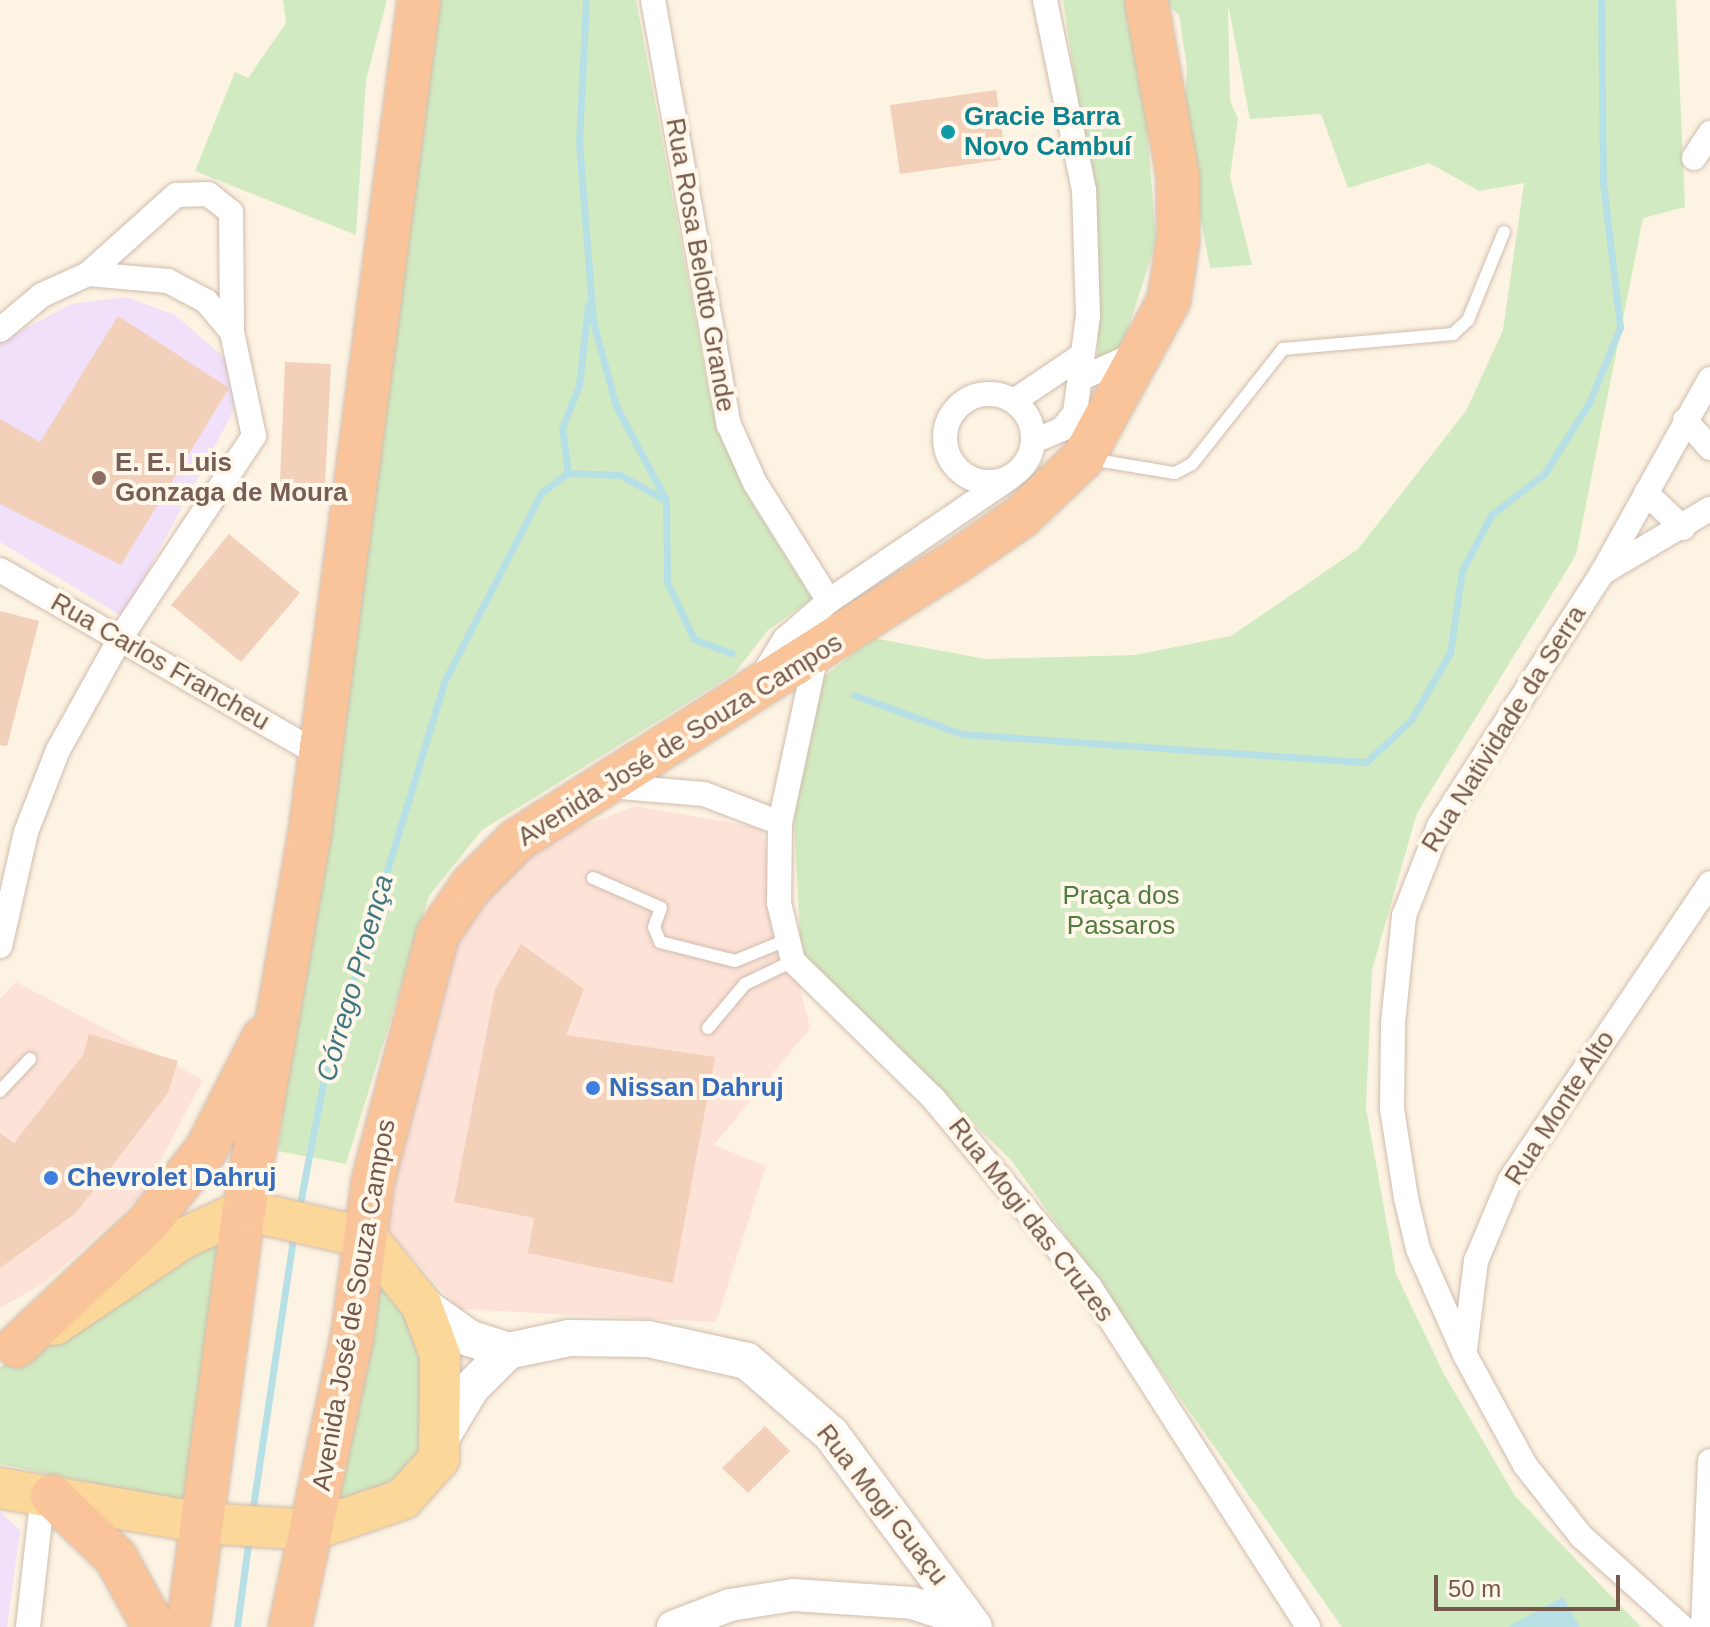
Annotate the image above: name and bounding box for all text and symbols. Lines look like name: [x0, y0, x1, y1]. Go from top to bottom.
place label: Gracie Barra Novo Cambuí: [964, 101, 1132, 162]
street label: Rua Rosa Belotto Grande: [659, 116, 741, 414]
marker: Gracie Barra Novo Cambuí: [939, 123, 957, 141]
place label: E. E. Luis Gonzaga de Moura: [115, 447, 348, 508]
marker: E. E. Luis Gonzaga de Moura: [90, 469, 108, 487]
street label: Rua Carlos Francheu: [45, 587, 275, 737]
street label: Rua Natividade da Serra: [1415, 600, 1593, 858]
street label: Avenida José de Souza Campos: [512, 627, 848, 853]
water label: Córrego Proença: [309, 871, 401, 1085]
park label: Praça dos Passaros: [1062, 880, 1180, 942]
street label: Rua Monte Alto: [1498, 1024, 1622, 1192]
place label: Nissan Dahruj: [609, 1072, 784, 1104]
marker: Nissan Dahruj: [584, 1079, 602, 1097]
street label: Rua Mogi das Cruzes: [942, 1112, 1120, 1328]
street label: Avenida José de Souza Campos: [306, 1117, 402, 1493]
place label: Chevrolet Dahruj: [67, 1162, 276, 1194]
marker: Chevrolet Dahruj: [42, 1169, 60, 1187]
street label: Rua Mogi Guaçu: [810, 1419, 954, 1591]
scale bar: [1438, 1559, 1624, 1609]
text: 50 m: [1448, 1575, 1501, 1602]

